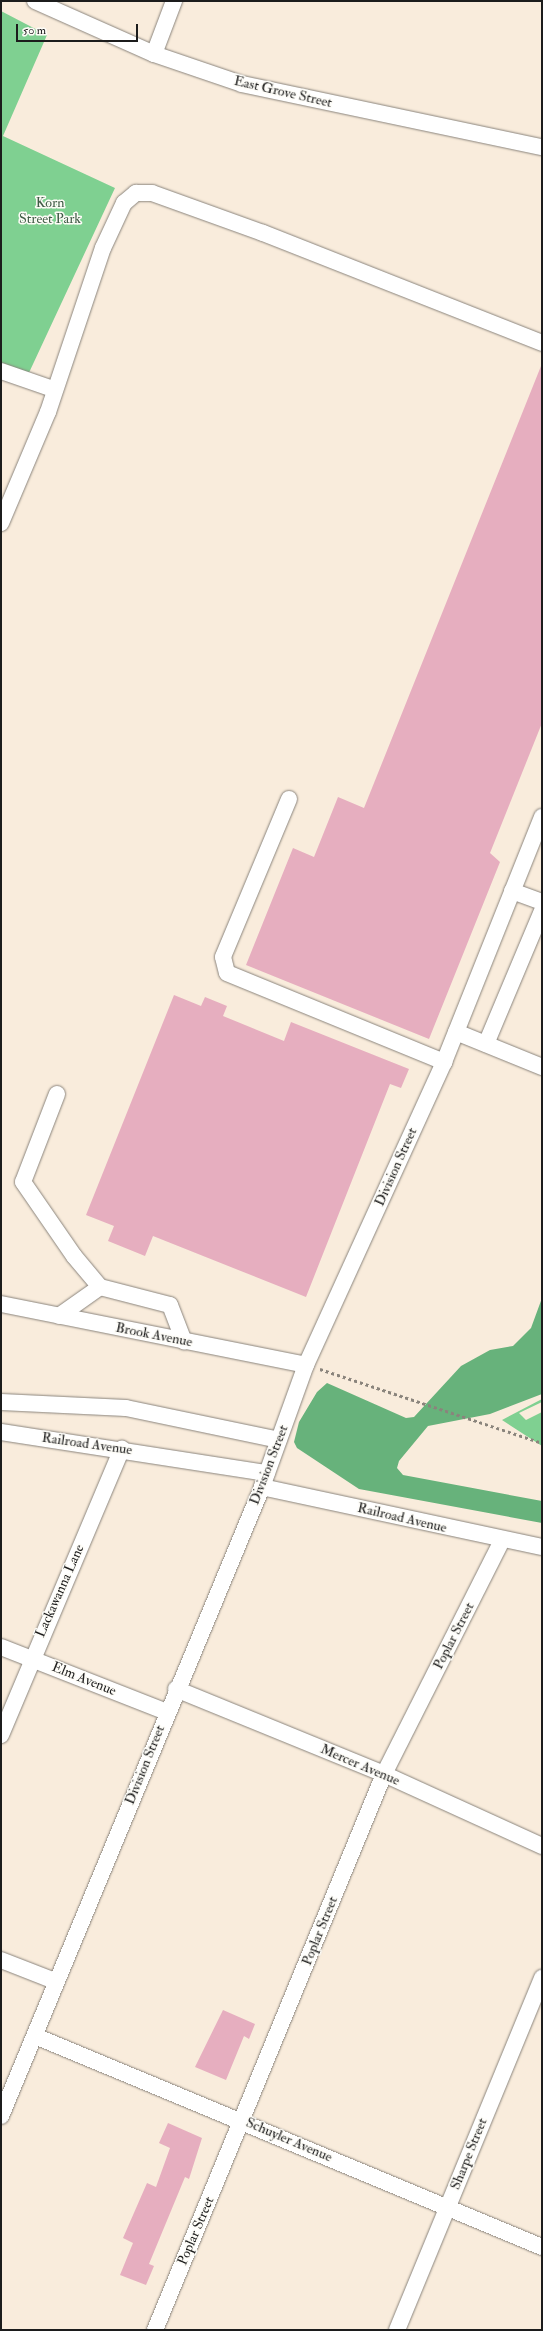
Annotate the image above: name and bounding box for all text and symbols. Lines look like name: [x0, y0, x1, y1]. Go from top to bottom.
scale bar: [18, 16, 140, 42]
text: 50 m: [23, 23, 46, 38]
street label: East Grove Street: [232, 73, 334, 111]
park label: Korn Street Park: [19, 195, 81, 228]
street label: Division Street: [371, 1125, 421, 1209]
street label: Brook Avenue: [114, 1319, 194, 1351]
street label: Division Street: [246, 1423, 292, 1507]
street label: Railroad Avenue: [41, 1429, 133, 1459]
street label: Railroad Avenue: [356, 1500, 448, 1536]
street label: Lackawanna Lane: [32, 1542, 88, 1640]
street label: Poplar Street: [430, 1600, 478, 1672]
street label: Elm Avenue: [49, 1658, 119, 1700]
street label: Division Street: [121, 1723, 169, 1807]
street label: Mercer Avenue: [318, 1741, 402, 1789]
street label: Poplar Street: [299, 1894, 341, 1968]
street label: Schuyler Avenue: [243, 2114, 335, 2166]
street label: Sharpe Street: [447, 2116, 491, 2192]
street label: Poplar Street: [174, 2194, 218, 2268]

